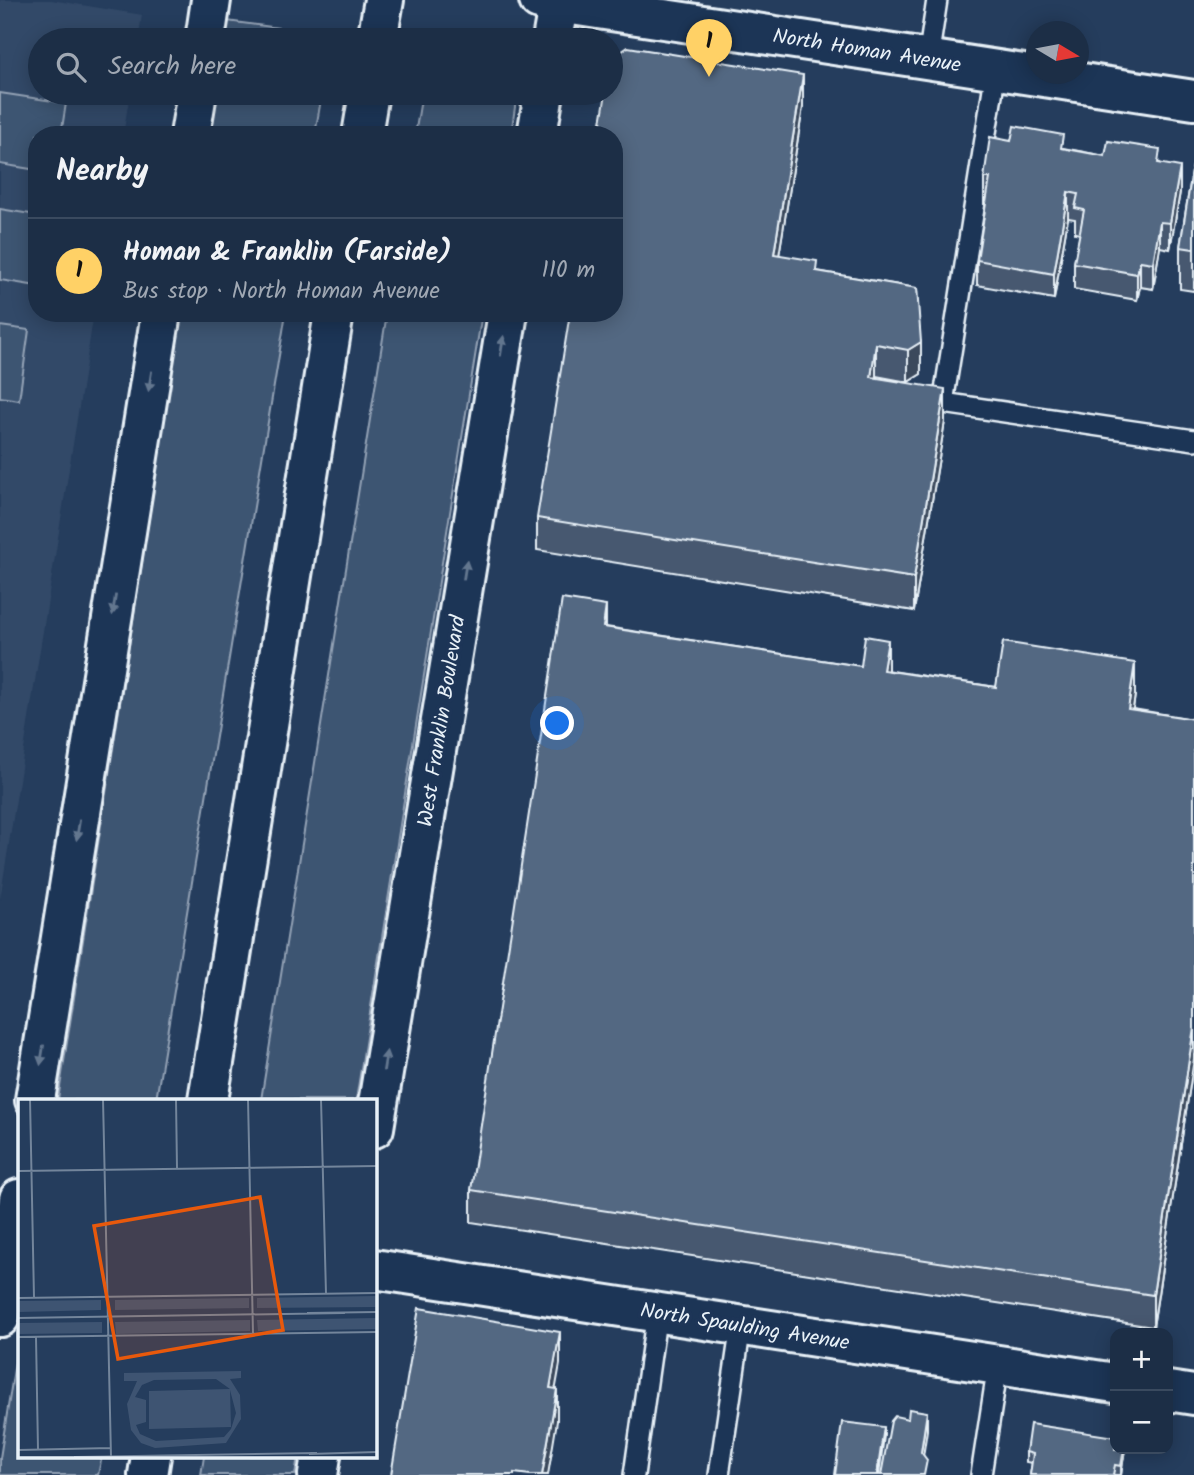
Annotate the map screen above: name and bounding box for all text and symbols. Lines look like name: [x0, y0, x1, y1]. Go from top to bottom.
pin: 1: [686, 19, 732, 77]
street label: North Homan Avenue: [770, 20, 964, 83]
north arrow: [1026, 21, 1089, 84]
search box: [28, 28, 623, 105]
text: Search here: [108, 46, 236, 88]
icon: search: [52, 48, 90, 86]
text: Nearby: [56, 148, 148, 196]
text: Homan & Franklin (Farside): [123, 232, 452, 274]
text: 1: [76, 253, 82, 289]
text: 110 m: [542, 253, 595, 289]
text: Bus stop · North Homan Avenue: [123, 274, 440, 310]
one-way arrow: [497, 335, 508, 357]
one-way arrow: [144, 370, 155, 392]
one-way arrow: [460, 559, 471, 581]
one-way arrow: [108, 594, 119, 616]
street label: West Franklin Boulevard: [409, 613, 476, 829]
your location: [540, 706, 574, 740]
one-way arrow: [73, 819, 84, 841]
one-way arrow: [37, 1044, 48, 1066]
one-way arrow: [380, 1050, 391, 1072]
inset map: [18, 1099, 376, 1458]
street label: North Spaulding Avenue: [638, 1295, 852, 1360]
map controls: [1110, 1328, 1173, 1454]
button: +: [1110, 1328, 1173, 1391]
button: −: [1110, 1391, 1173, 1454]

